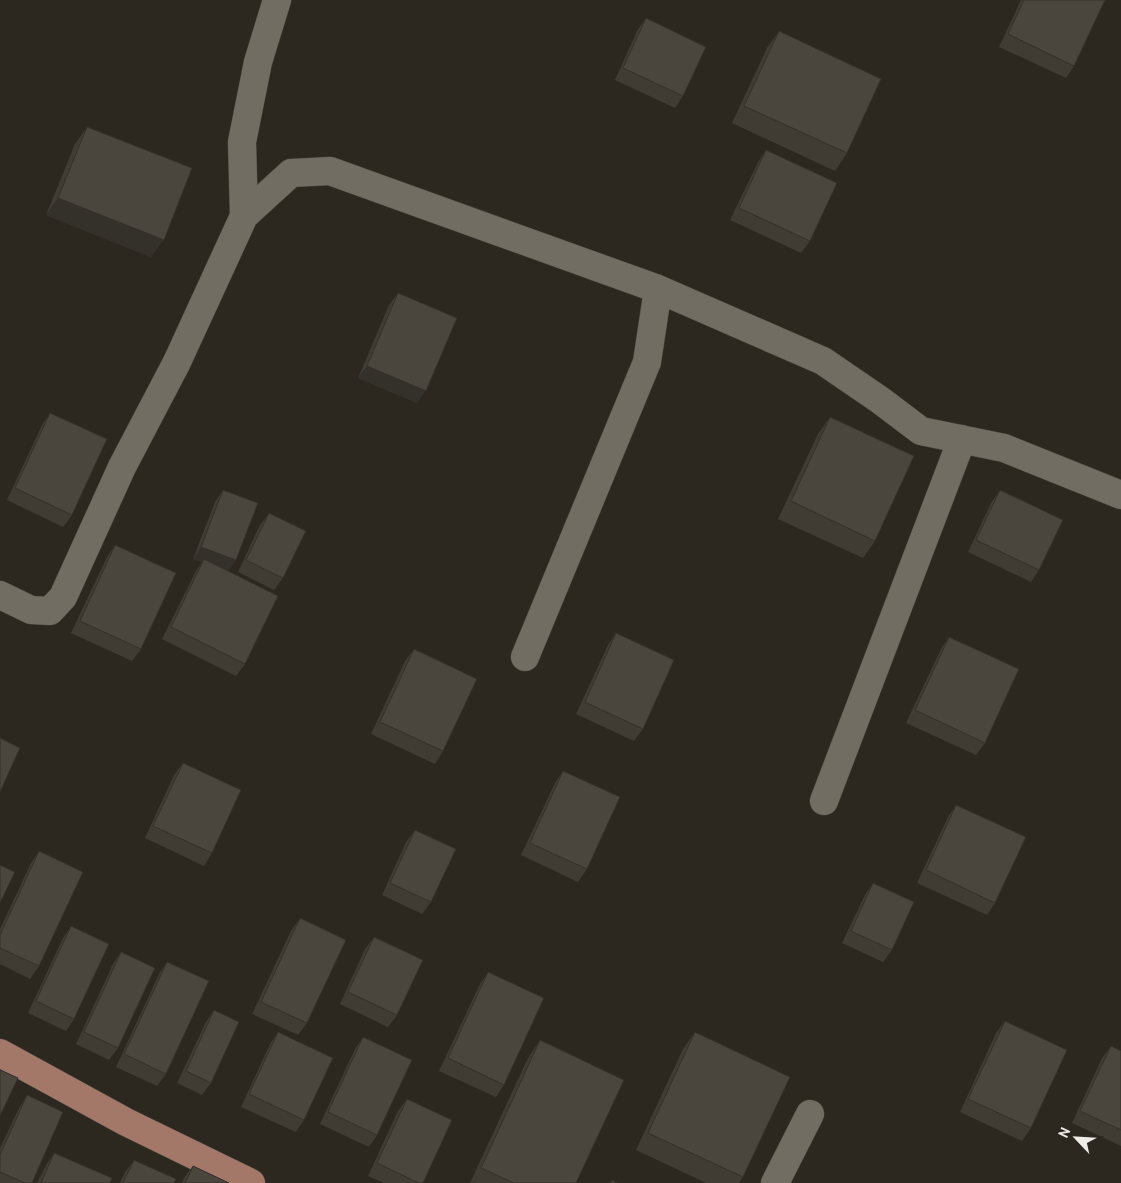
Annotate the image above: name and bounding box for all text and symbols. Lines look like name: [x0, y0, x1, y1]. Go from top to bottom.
north arrow: [1051, 1113, 1101, 1163]
text: N: [1054, 1125, 1074, 1140]

